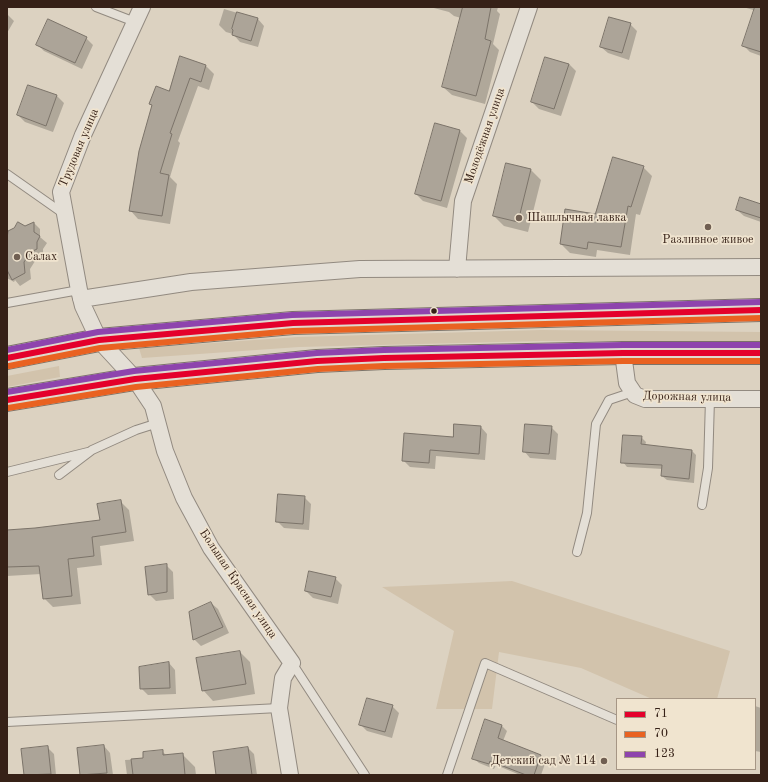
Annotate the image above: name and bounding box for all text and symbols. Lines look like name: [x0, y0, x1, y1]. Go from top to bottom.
street label: Молодёжная улица: [462, 86, 508, 186]
street label: Трудовая улица: [56, 106, 102, 190]
place label: Шашлычная лавка: [527, 211, 626, 225]
marker: Шашлычная лавка: [514, 213, 524, 223]
marker: Разливное живое: [703, 222, 713, 232]
place label: Разливное живое: [662, 233, 754, 247]
place label: Салах: [25, 250, 57, 264]
marker: Салах: [12, 252, 22, 262]
unlabelled marker: [429, 306, 439, 316]
street label: Дорожная улица: [643, 389, 731, 405]
street label: Большая Красная улица: [196, 526, 280, 642]
legend: [616, 698, 756, 770]
text: 71: [654, 708, 668, 720]
text: 70: [654, 728, 668, 740]
text: 123: [654, 748, 675, 760]
place label: Детский сад № 114: [491, 754, 596, 768]
marker: Детский сад № 114: [599, 756, 609, 766]

